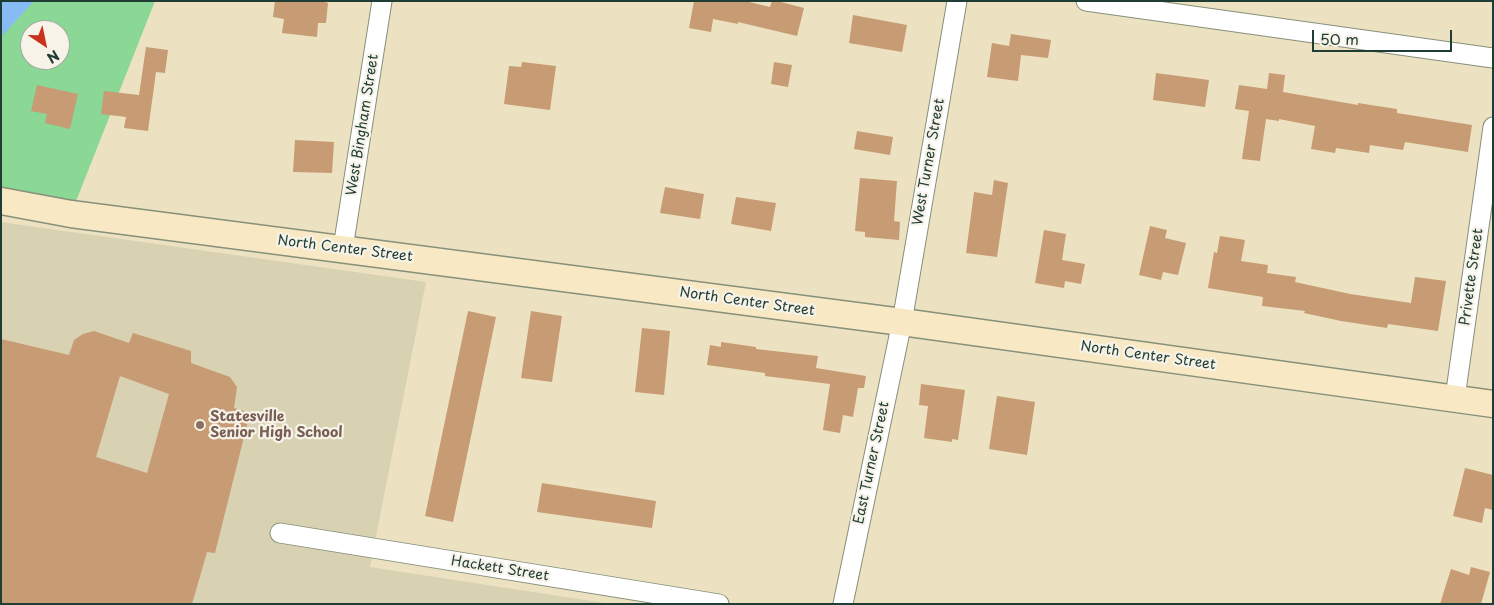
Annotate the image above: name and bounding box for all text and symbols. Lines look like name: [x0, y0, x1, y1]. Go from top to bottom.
north arrow: [20, 20, 70, 70]
scale bar: [1314, 20, 1454, 52]
text: 50 m: [1320, 27, 1359, 50]
text: N: [43, 45, 64, 69]
street label: West Bingham Street: [344, 53, 382, 197]
street label: West Turner Street: [910, 97, 948, 227]
street label: Privette Street: [1457, 227, 1487, 327]
street label: North Center Street: [276, 232, 414, 266]
street label: North Center Street: [678, 284, 816, 320]
street label: North Center Street: [1079, 338, 1217, 374]
street label: East Turner Street: [851, 400, 893, 526]
place label: Statesville Senior High School: [210, 409, 343, 442]
marker: Statesville Senior High School: [194, 419, 206, 431]
street label: Hackett Street: [450, 553, 550, 585]

